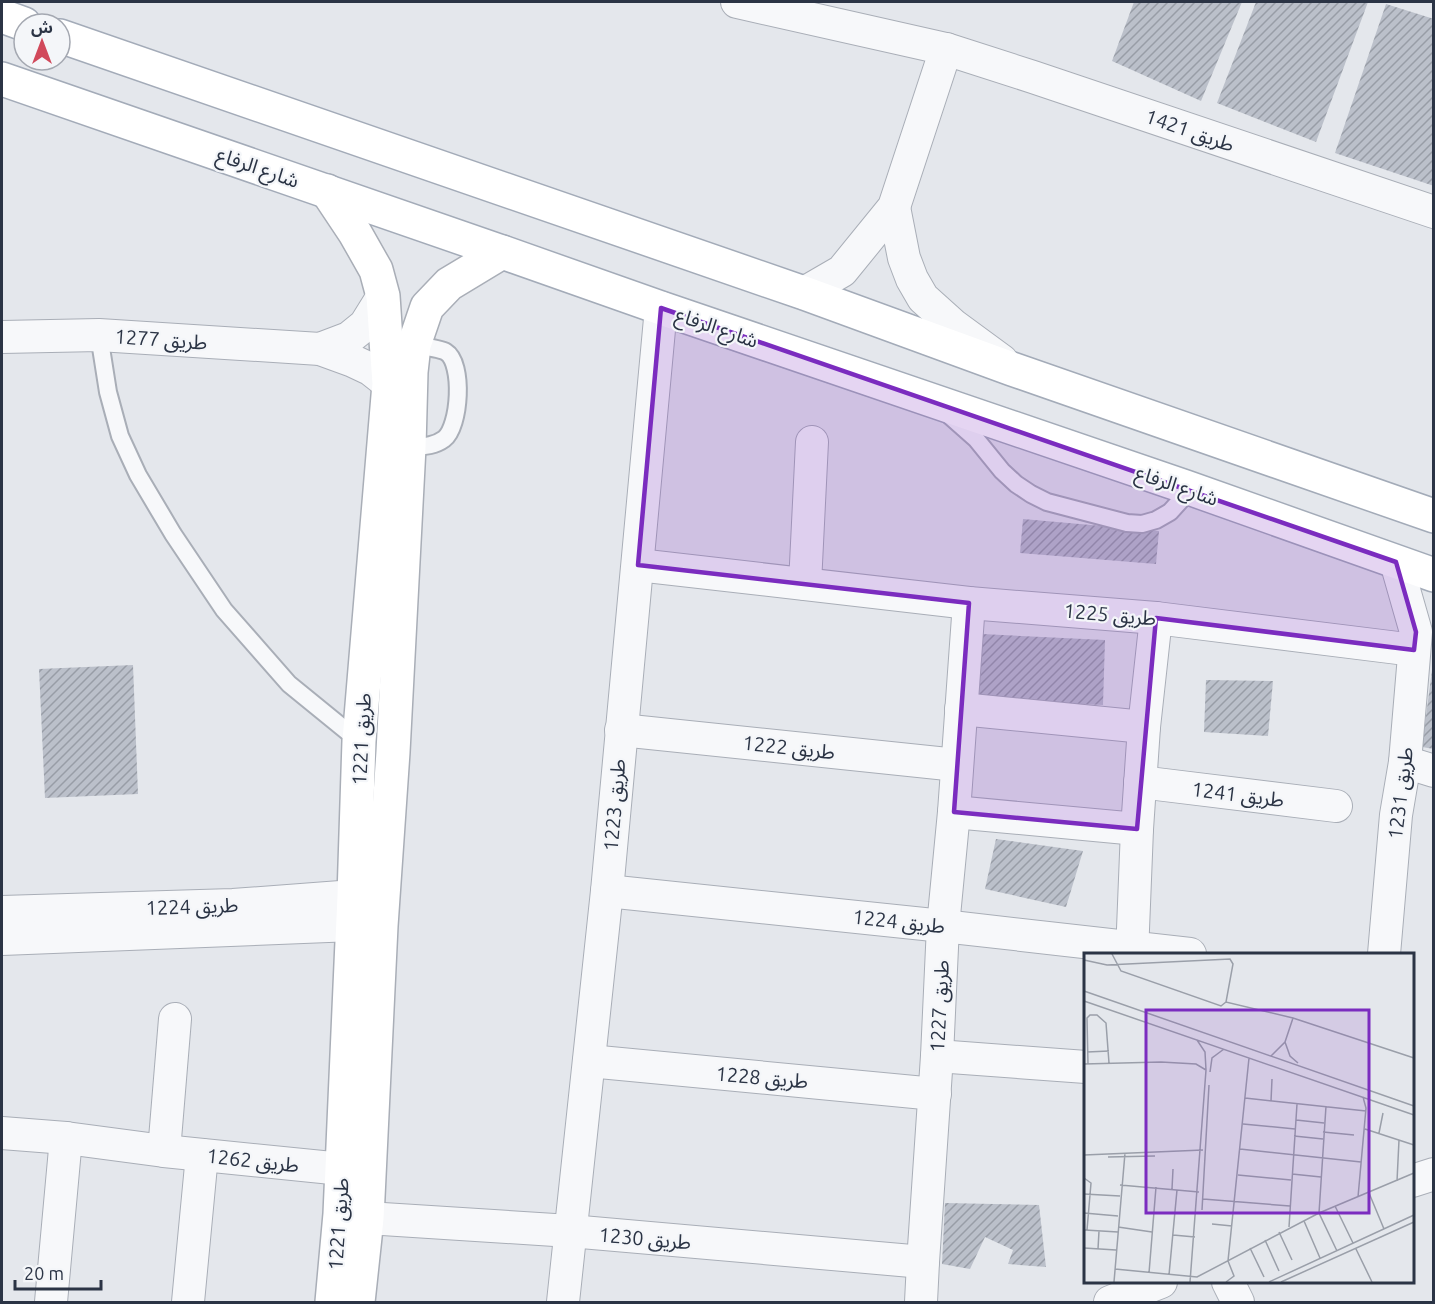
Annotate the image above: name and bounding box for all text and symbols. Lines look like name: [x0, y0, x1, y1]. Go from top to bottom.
north arrow: [12, 12, 72, 72]
text: ش: [31, 18, 53, 37]
street label: طريق 1421: [1142, 104, 1238, 158]
street label: شارع الرفاع: [212, 142, 302, 196]
street label: شارع الرفاع: [671, 302, 761, 356]
street label: طريق 1277: [114, 324, 208, 356]
street label: شارع الرفاع: [1131, 460, 1221, 514]
street label: طريق 1225: [1063, 599, 1157, 631]
street label: طريق 1221: [347, 692, 377, 786]
street label: طريق 1222: [741, 731, 836, 765]
street label: طريق 1231: [1383, 746, 1419, 841]
street label: طريق 1223: [599, 758, 631, 852]
street label: طريق 1241: [1190, 777, 1285, 813]
street label: طريق 1224: [145, 893, 239, 921]
street label: طريق 1224: [851, 905, 946, 939]
inset map: [1084, 953, 1414, 1283]
street label: طريق 1227: [925, 959, 955, 1053]
street label: طريق 1228: [715, 1062, 809, 1094]
street label: طريق 1262: [205, 1144, 300, 1178]
street label: طريق 1221: [323, 1177, 355, 1271]
street label: طريق 1230: [598, 1223, 692, 1255]
scale bar: [15, 1253, 100, 1291]
text: 20 m: [24, 1263, 64, 1283]

